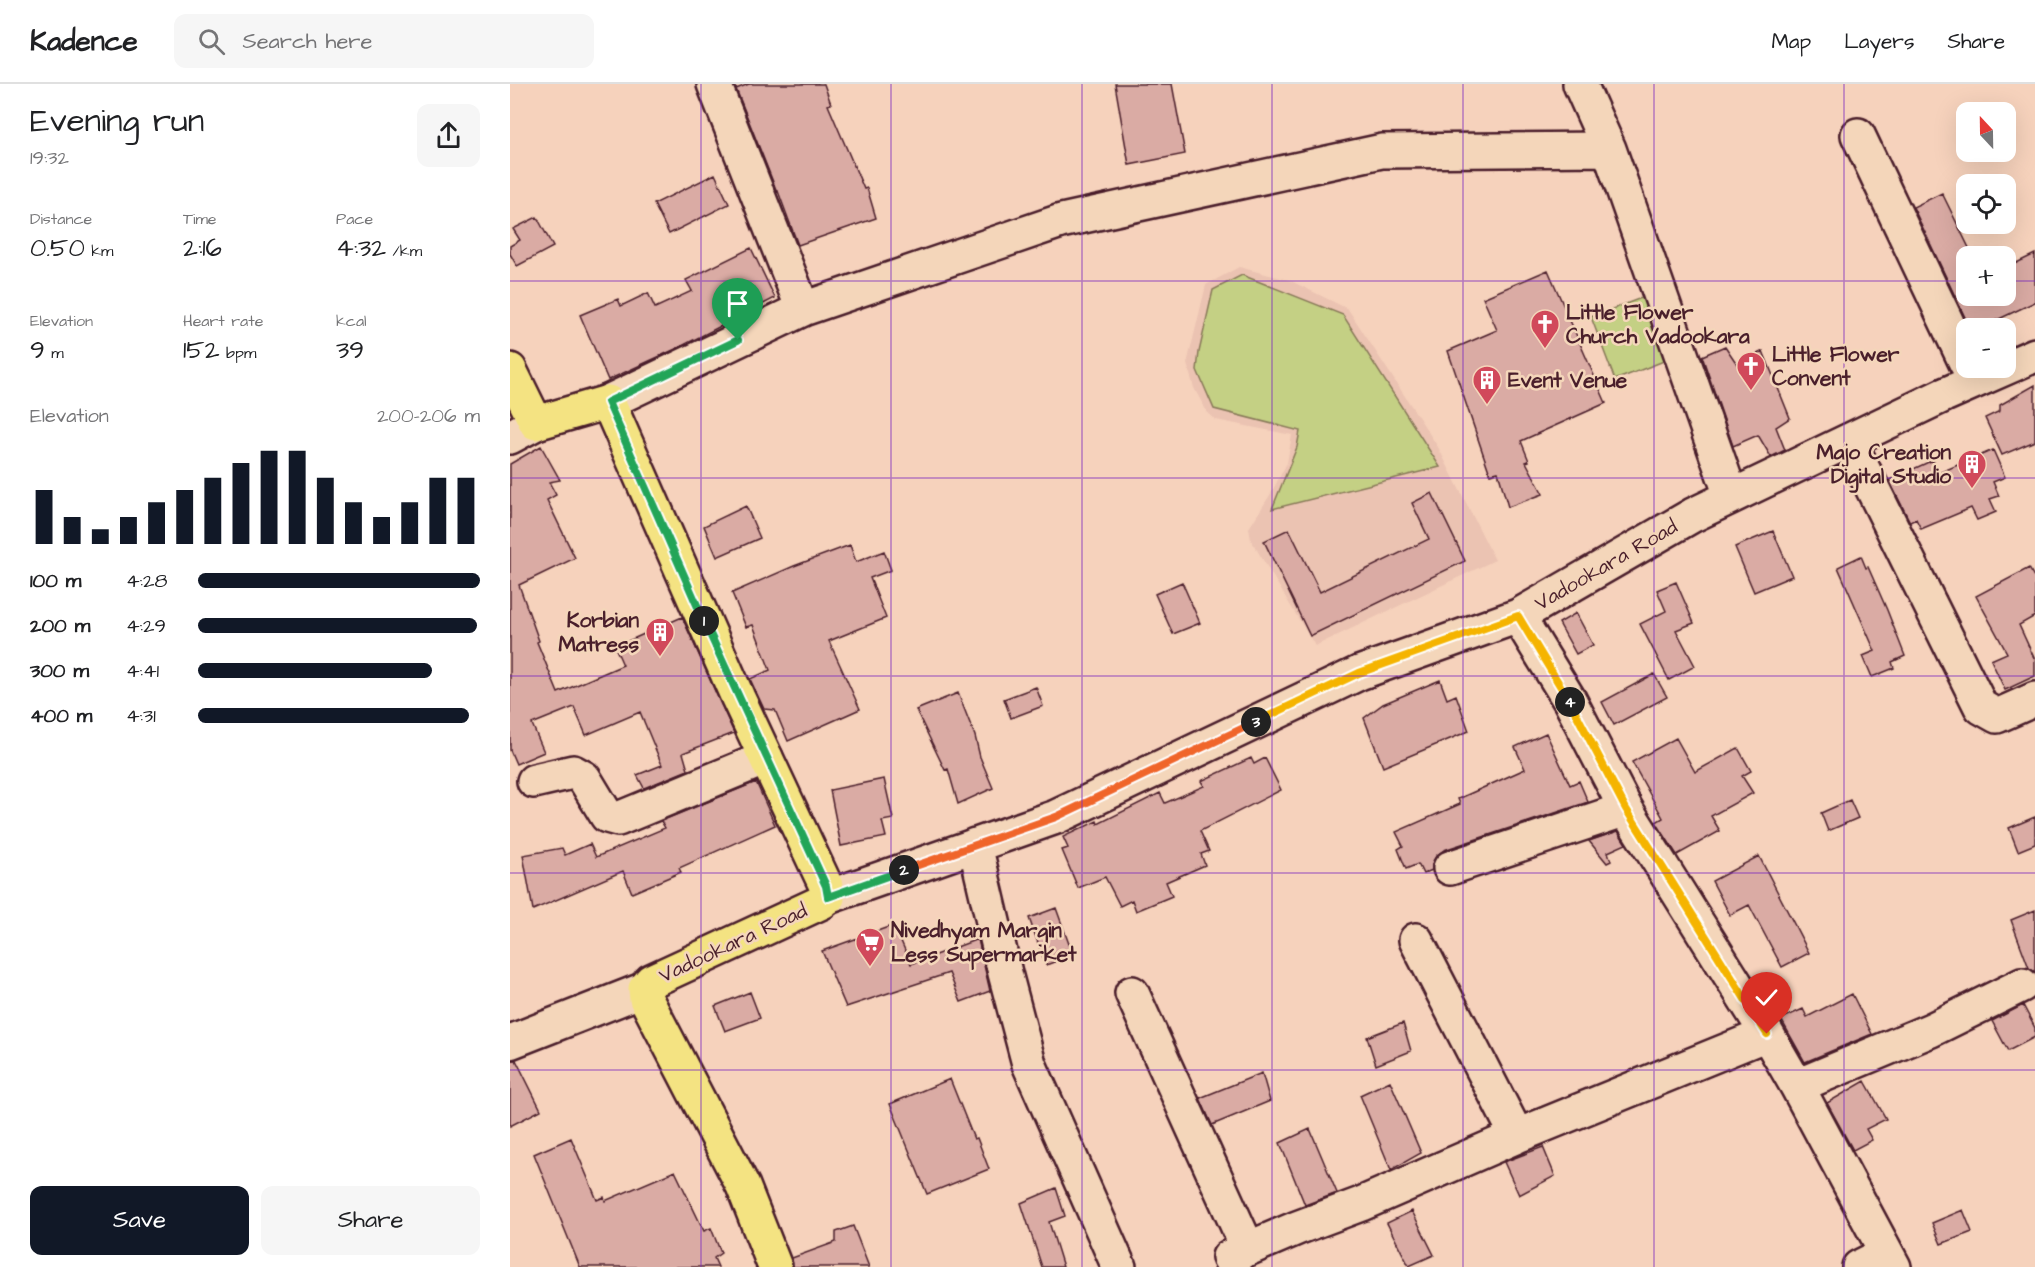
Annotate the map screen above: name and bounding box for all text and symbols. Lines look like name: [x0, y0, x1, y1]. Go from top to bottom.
search box: [174, 14, 594, 68]
text: Kadence: [30, 22, 138, 61]
icon: search: [195, 25, 228, 58]
text: Search here: [243, 26, 372, 57]
text: Map: [1771, 27, 1811, 56]
text: Layers: [1844, 27, 1914, 56]
text: Share: [1947, 27, 2005, 56]
text: Evening run: [30, 98, 204, 144]
north arrow: [1956, 102, 2016, 162]
map controls: [1956, 102, 2016, 378]
button: share: [417, 104, 480, 167]
text: 19:32: [30, 144, 69, 172]
button: locate: [1956, 174, 2016, 234]
text: Distance: [30, 208, 92, 230]
text: Time: [183, 208, 217, 230]
text: Pace: [336, 208, 373, 230]
text: 0.50: [30, 230, 85, 266]
text: 2:16: [183, 230, 222, 266]
text: 4:32: [336, 230, 386, 266]
text: km: [85, 240, 114, 262]
text: /km: [386, 240, 422, 262]
button: +: [1956, 246, 2016, 306]
pin: [712, 278, 763, 340]
icon: arrive: [721, 287, 754, 320]
place label: Little Flower Church Vadookara: [1566, 298, 1750, 351]
church icon: Little Flower Church Vadookara: [1529, 308, 1561, 350]
text: Elevation: [30, 310, 93, 332]
text: Heart rate: [183, 310, 263, 332]
text: kcal: [336, 310, 367, 332]
button: −: [1956, 318, 2016, 378]
text: 9: [30, 332, 45, 368]
text: 152: [183, 332, 220, 368]
text: 39: [336, 332, 364, 368]
place label: Little Flower Convent: [1772, 340, 1900, 393]
text: m: [45, 342, 64, 364]
text: bpm: [220, 342, 256, 364]
church icon: Little Flower Convent: [1735, 350, 1767, 392]
building icon: Event Venue: [1471, 364, 1503, 406]
place label: Event Venue: [1508, 366, 1628, 395]
text: Elevation: [30, 402, 109, 430]
text: 200–206 m: [377, 402, 480, 430]
place label: Majo Creation Digital Studio: [1817, 438, 1951, 493]
building icon: Majo Creation Digital Studio: [1956, 448, 1988, 490]
street label: Vadookara Road: [1529, 512, 1683, 618]
text: 100 m: [30, 567, 81, 595]
text: 4:28: [126, 567, 167, 595]
place label: Korbian Matress: [558, 606, 639, 659]
pin: 1: [689, 606, 719, 636]
text: 1: [703, 610, 705, 632]
text: 200 m: [30, 612, 90, 640]
text: 4:29: [126, 612, 166, 640]
building icon: Korbian Matress: [644, 616, 676, 658]
text: 300 m: [30, 657, 89, 685]
text: 4:41: [126, 657, 159, 685]
pin: 4: [1555, 687, 1585, 717]
text: 4: [1565, 691, 1575, 713]
text: 400 m: [30, 702, 92, 730]
text: 4:31: [126, 702, 156, 730]
pin: 3: [1241, 707, 1271, 737]
text: 3: [1252, 711, 1260, 733]
pin: 2: [889, 855, 919, 885]
text: 2: [899, 859, 909, 881]
street label: Vadookara Road: [654, 896, 812, 990]
place label: Nivedhyam Margin Less Supermarket: [891, 916, 1077, 970]
supermarket icon: Nivedhyam Margin Less Supermarket: [854, 926, 886, 968]
pin: [1741, 972, 1792, 1034]
icon: check: [1750, 981, 1783, 1014]
button: Save: [30, 1186, 249, 1255]
button: Share: [261, 1186, 480, 1255]

